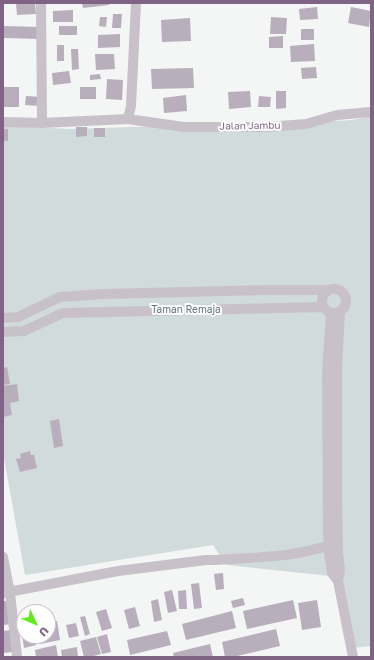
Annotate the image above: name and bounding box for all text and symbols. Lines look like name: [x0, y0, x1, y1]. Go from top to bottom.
street label: Jalan Jambu: [219, 119, 281, 133]
park label: Taman Remaja: [151, 304, 221, 316]
north arrow: [16, 604, 56, 644]
text: U: [37, 625, 52, 639]

